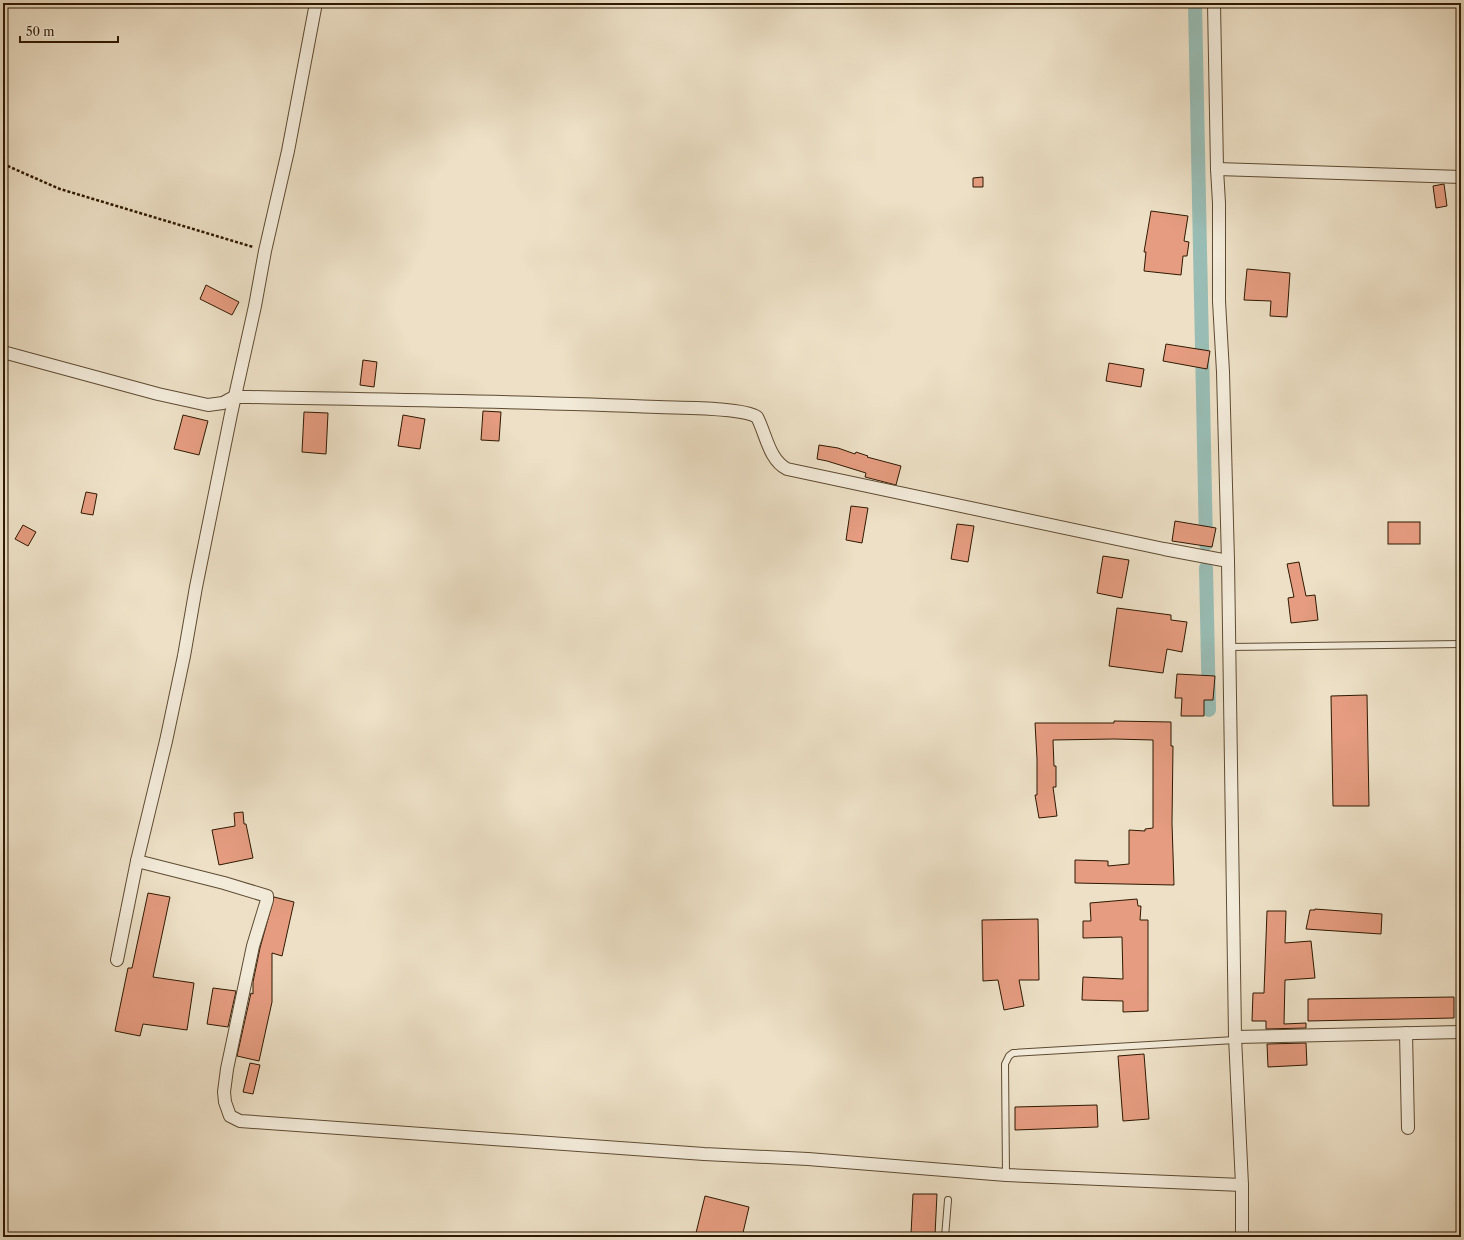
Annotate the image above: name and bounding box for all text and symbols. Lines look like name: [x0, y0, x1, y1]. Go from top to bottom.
scale bar: [20, 18, 118, 44]
text: 50 m: [26, 24, 55, 39]

